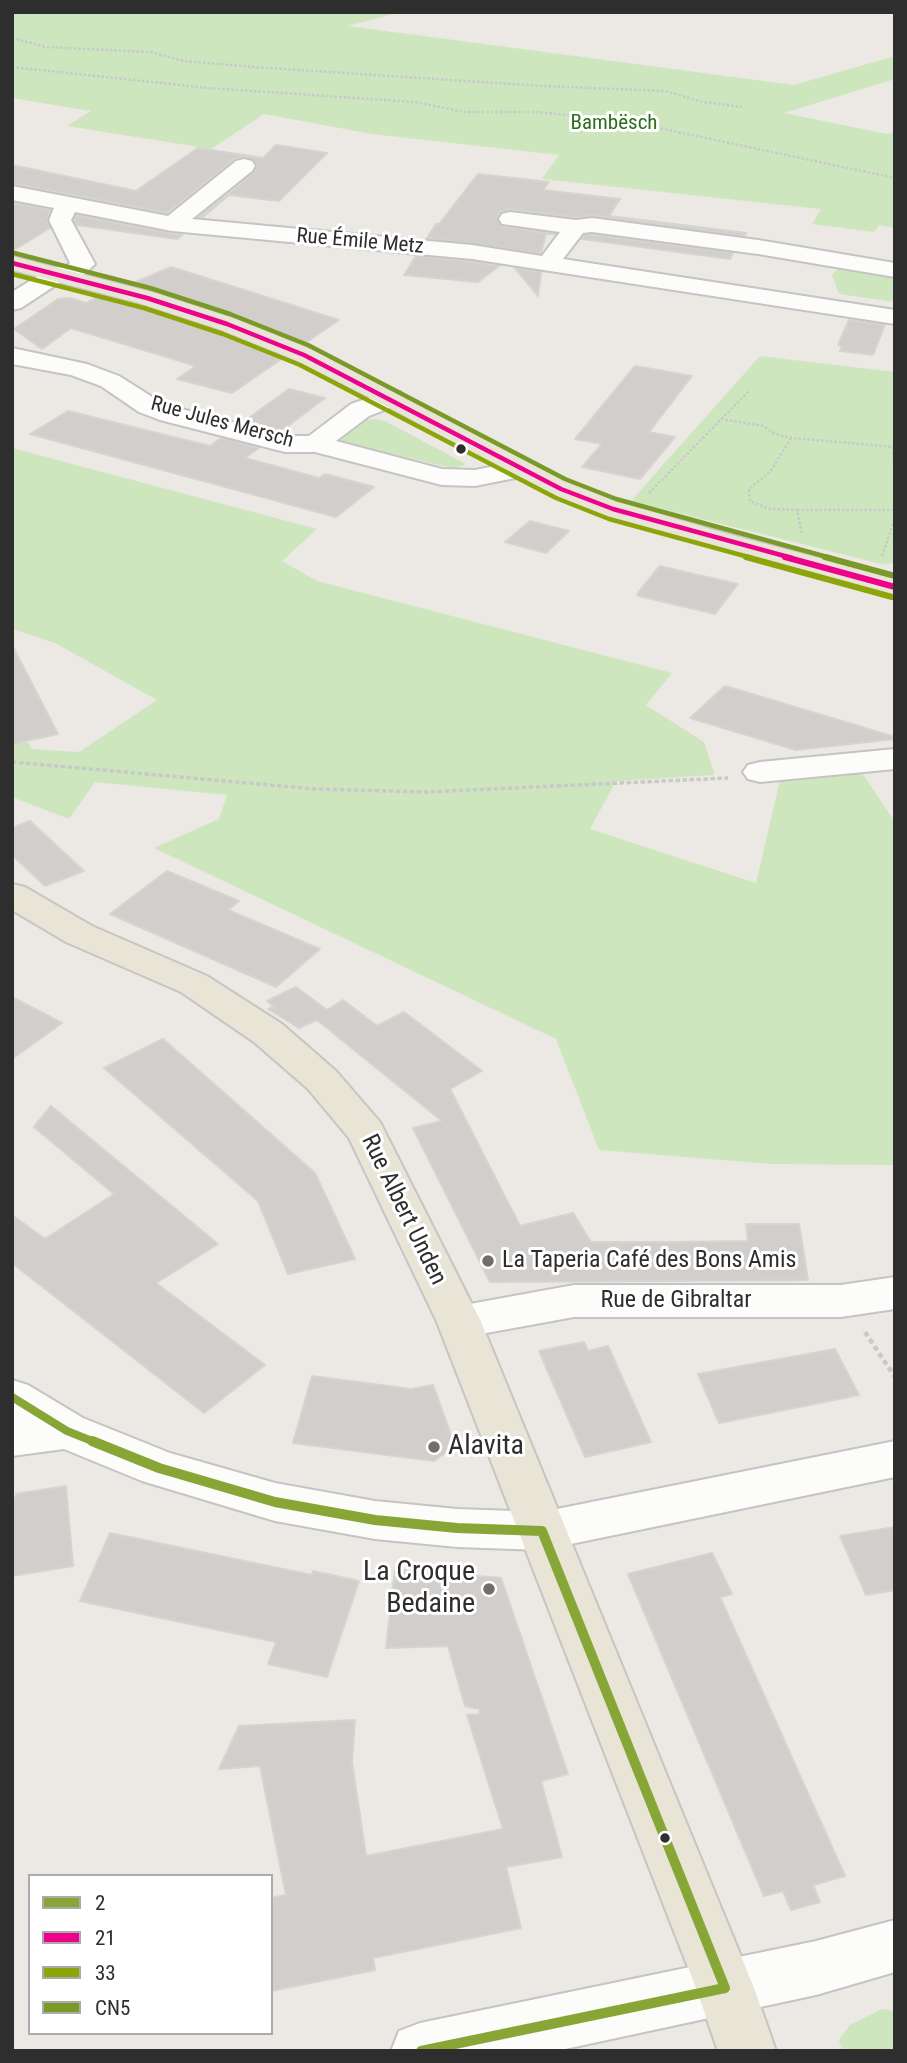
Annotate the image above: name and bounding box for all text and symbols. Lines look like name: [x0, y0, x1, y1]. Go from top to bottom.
park label: Bambësch: [571, 111, 657, 137]
street label: Rue Émile Metz: [295, 224, 425, 260]
street label: Rue Jules Mersch: [148, 392, 296, 454]
unlabelled marker: [454, 442, 468, 456]
street label: Rue Albert Unden: [354, 1130, 452, 1290]
place label: La Taperia Café des Bons Amis: [502, 1247, 796, 1275]
marker: La Taperia Café des Bons Amis: [480, 1253, 496, 1269]
street label: Rue de Gibraltar: [600, 1287, 752, 1315]
place label: Alavita: [448, 1430, 524, 1464]
marker: Alavita: [426, 1439, 442, 1455]
place label: La Croque Bedaine: [363, 1556, 475, 1622]
marker: La Croque Bedaine: [481, 1581, 497, 1597]
unlabelled marker: [658, 1831, 672, 1845]
legend: [28, 1874, 273, 2035]
text: 2: [95, 1891, 105, 1915]
text: 21: [95, 1926, 116, 1950]
text: 33: [95, 1961, 116, 1985]
text: CN5: [95, 1996, 130, 2020]

